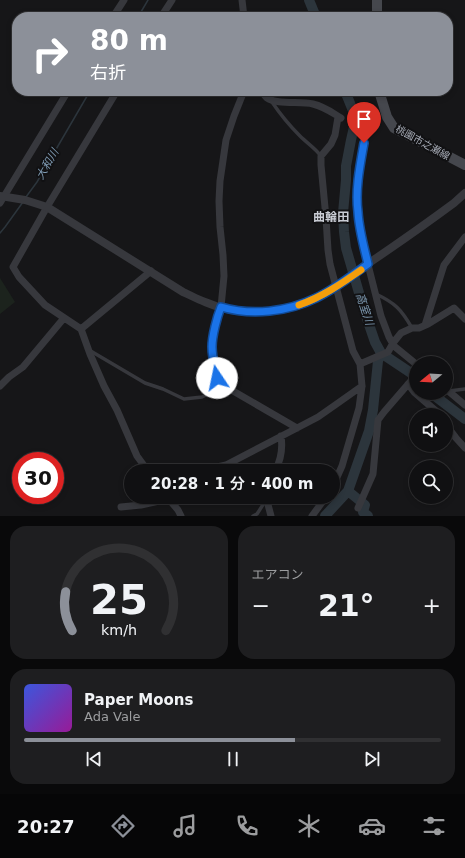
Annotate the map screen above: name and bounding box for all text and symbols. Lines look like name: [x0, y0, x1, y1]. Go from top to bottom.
text: 80 m: [90, 24, 168, 57]
icon: right: [24, 28, 76, 80]
text: 右折: [90, 62, 126, 83]
pin: [347, 102, 381, 143]
icon: arrive: [353, 108, 375, 130]
street label: 桃園市之瀬線: [394, 123, 452, 162]
water label: 大和川: [34, 146, 62, 182]
district label: 曲輪田: [313, 210, 349, 224]
water label: 高室川: [353, 291, 376, 328]
north arrow: [409, 356, 453, 400]
map controls: [409, 356, 453, 504]
position arrow: [196, 357, 238, 399]
button: sound: [409, 408, 453, 452]
speed limit sign: 30: [12, 452, 64, 504]
button: search: [409, 460, 453, 504]
text: 20:28 · 1 分 · 400 m: [151, 475, 313, 493]
text: エアコン: [252, 567, 304, 582]
text: 25: [90, 574, 148, 623]
text: 21°: [318, 588, 375, 623]
text: −: [252, 593, 270, 618]
text: +: [423, 593, 441, 618]
text: km/h: [101, 621, 137, 637]
text: Paper Moons: [84, 691, 193, 709]
text: Ada Vale: [84, 709, 140, 724]
icon: previous: [83, 748, 105, 770]
icon: pause: [222, 748, 244, 770]
icon: next: [361, 748, 383, 770]
icon: directions: [109, 812, 137, 840]
icon: music: [171, 812, 199, 840]
icon: phone: [233, 812, 261, 840]
icon: climate: [295, 812, 323, 840]
icon: car: [358, 812, 386, 840]
icon: filters: [420, 812, 448, 840]
text: 20:27: [17, 816, 74, 837]

